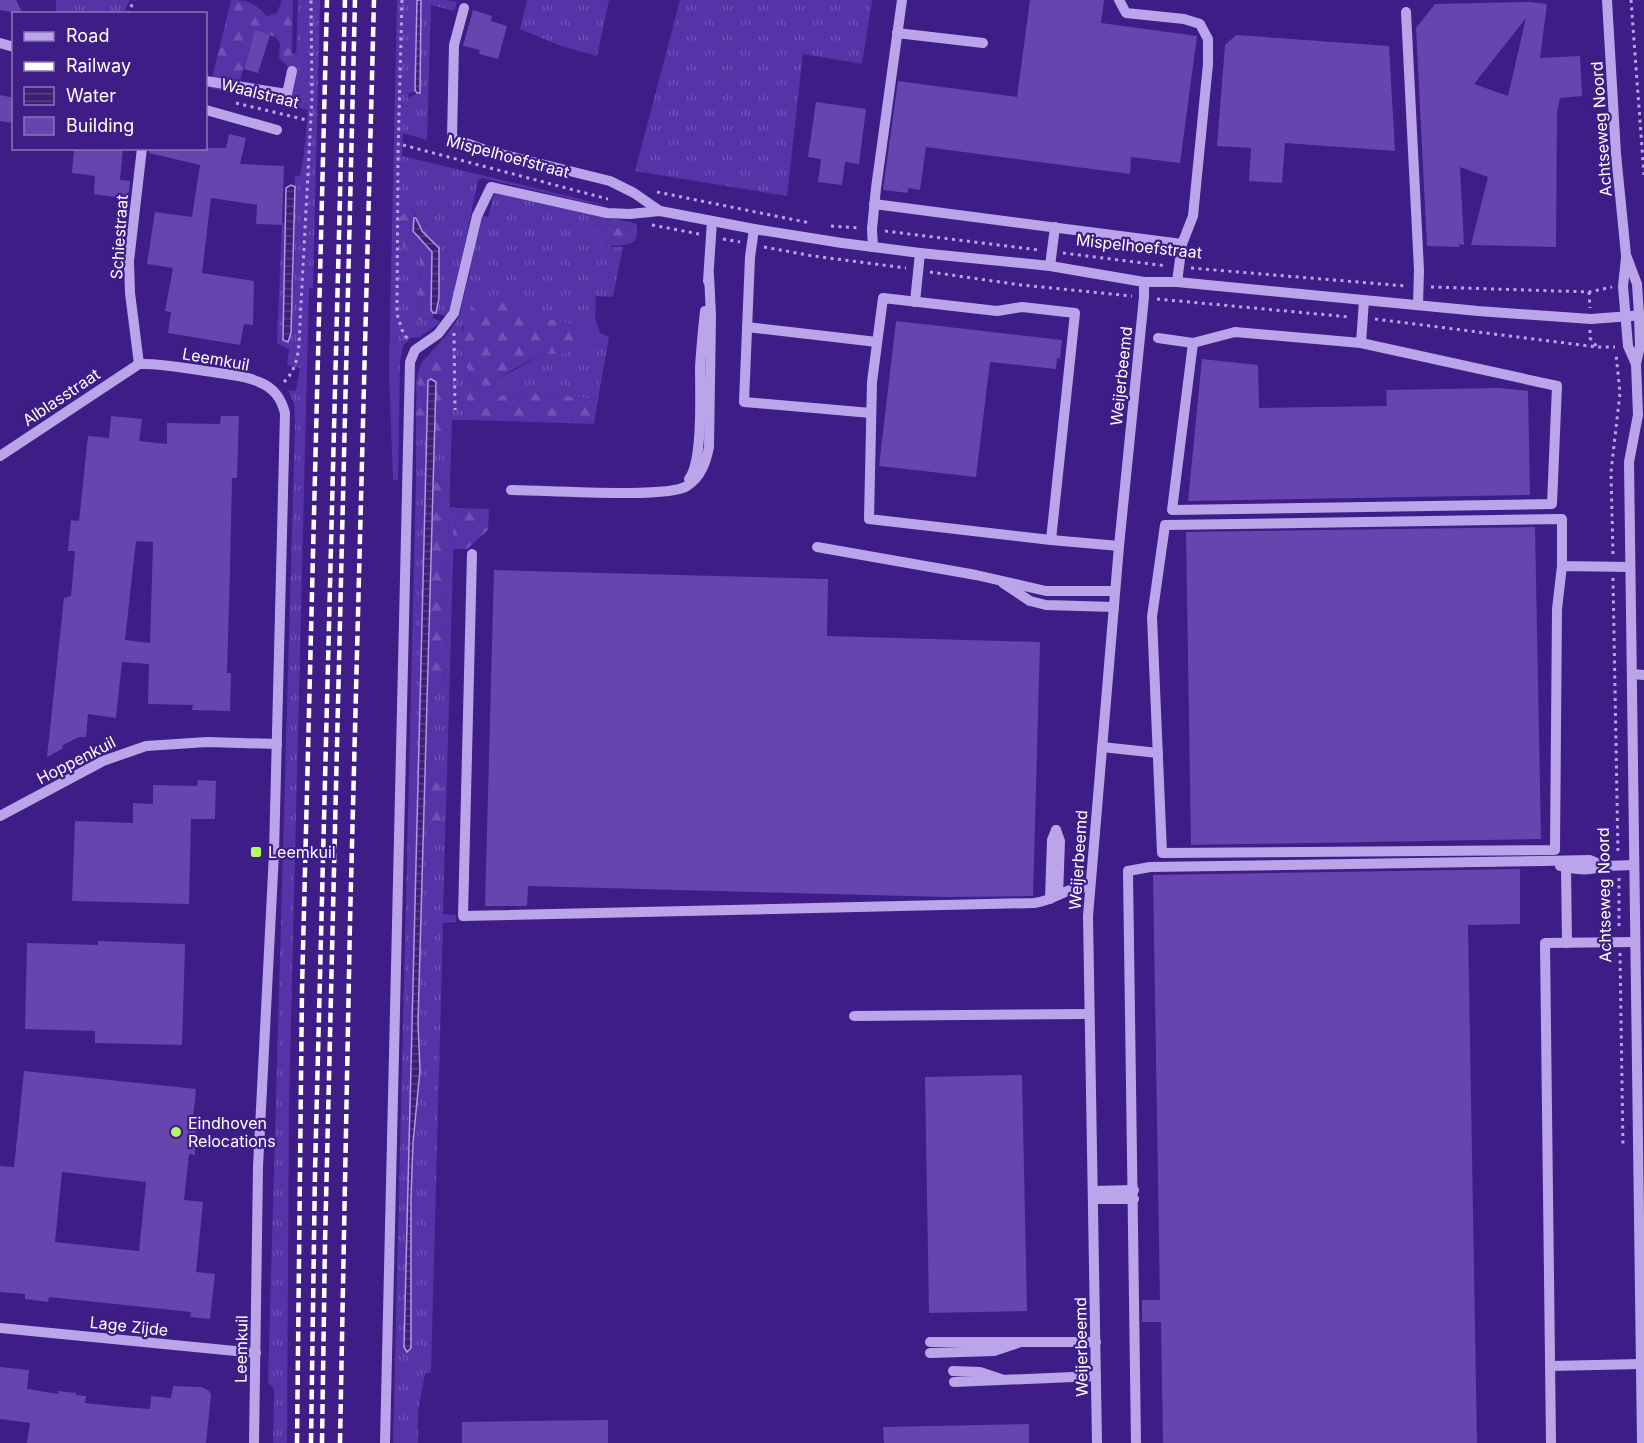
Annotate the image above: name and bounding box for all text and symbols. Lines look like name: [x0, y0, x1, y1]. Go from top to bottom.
legend: [12, 12, 207, 150]
text: Road: [66, 25, 109, 46]
text: Railway: [66, 55, 131, 76]
street label: Achtseweg Noord: [1586, 61, 1616, 197]
street label: Waalstraat: [219, 74, 301, 112]
text: Water: [66, 85, 116, 106]
text: Building: [66, 115, 134, 136]
street label: Mispelhoefstraat: [444, 130, 572, 182]
street label: Schiestraat: [106, 194, 132, 280]
street label: Mispelhoefstraat: [1075, 229, 1203, 263]
street label: Weijerbeemd: [1106, 325, 1136, 427]
street label: Leemkuil: [181, 343, 251, 375]
street label: Alblasstraat: [19, 364, 103, 430]
street label: Hoppenkuil: [33, 732, 119, 788]
street label: Weijerbeemd: [1065, 809, 1091, 911]
street label: Achtseweg Noord: [1593, 827, 1615, 963]
place label: Leemkuil: [268, 842, 336, 862]
marker: Leemkuil: [249, 845, 263, 859]
place label: Eindhoven Relocations: [188, 1113, 276, 1151]
marker: Eindhoven Relocations: [169, 1125, 183, 1139]
street label: Weijerbeemd: [1070, 1297, 1092, 1397]
street label: Lage Zijde: [89, 1312, 169, 1340]
street label: Leemkuil: [230, 1315, 252, 1383]

